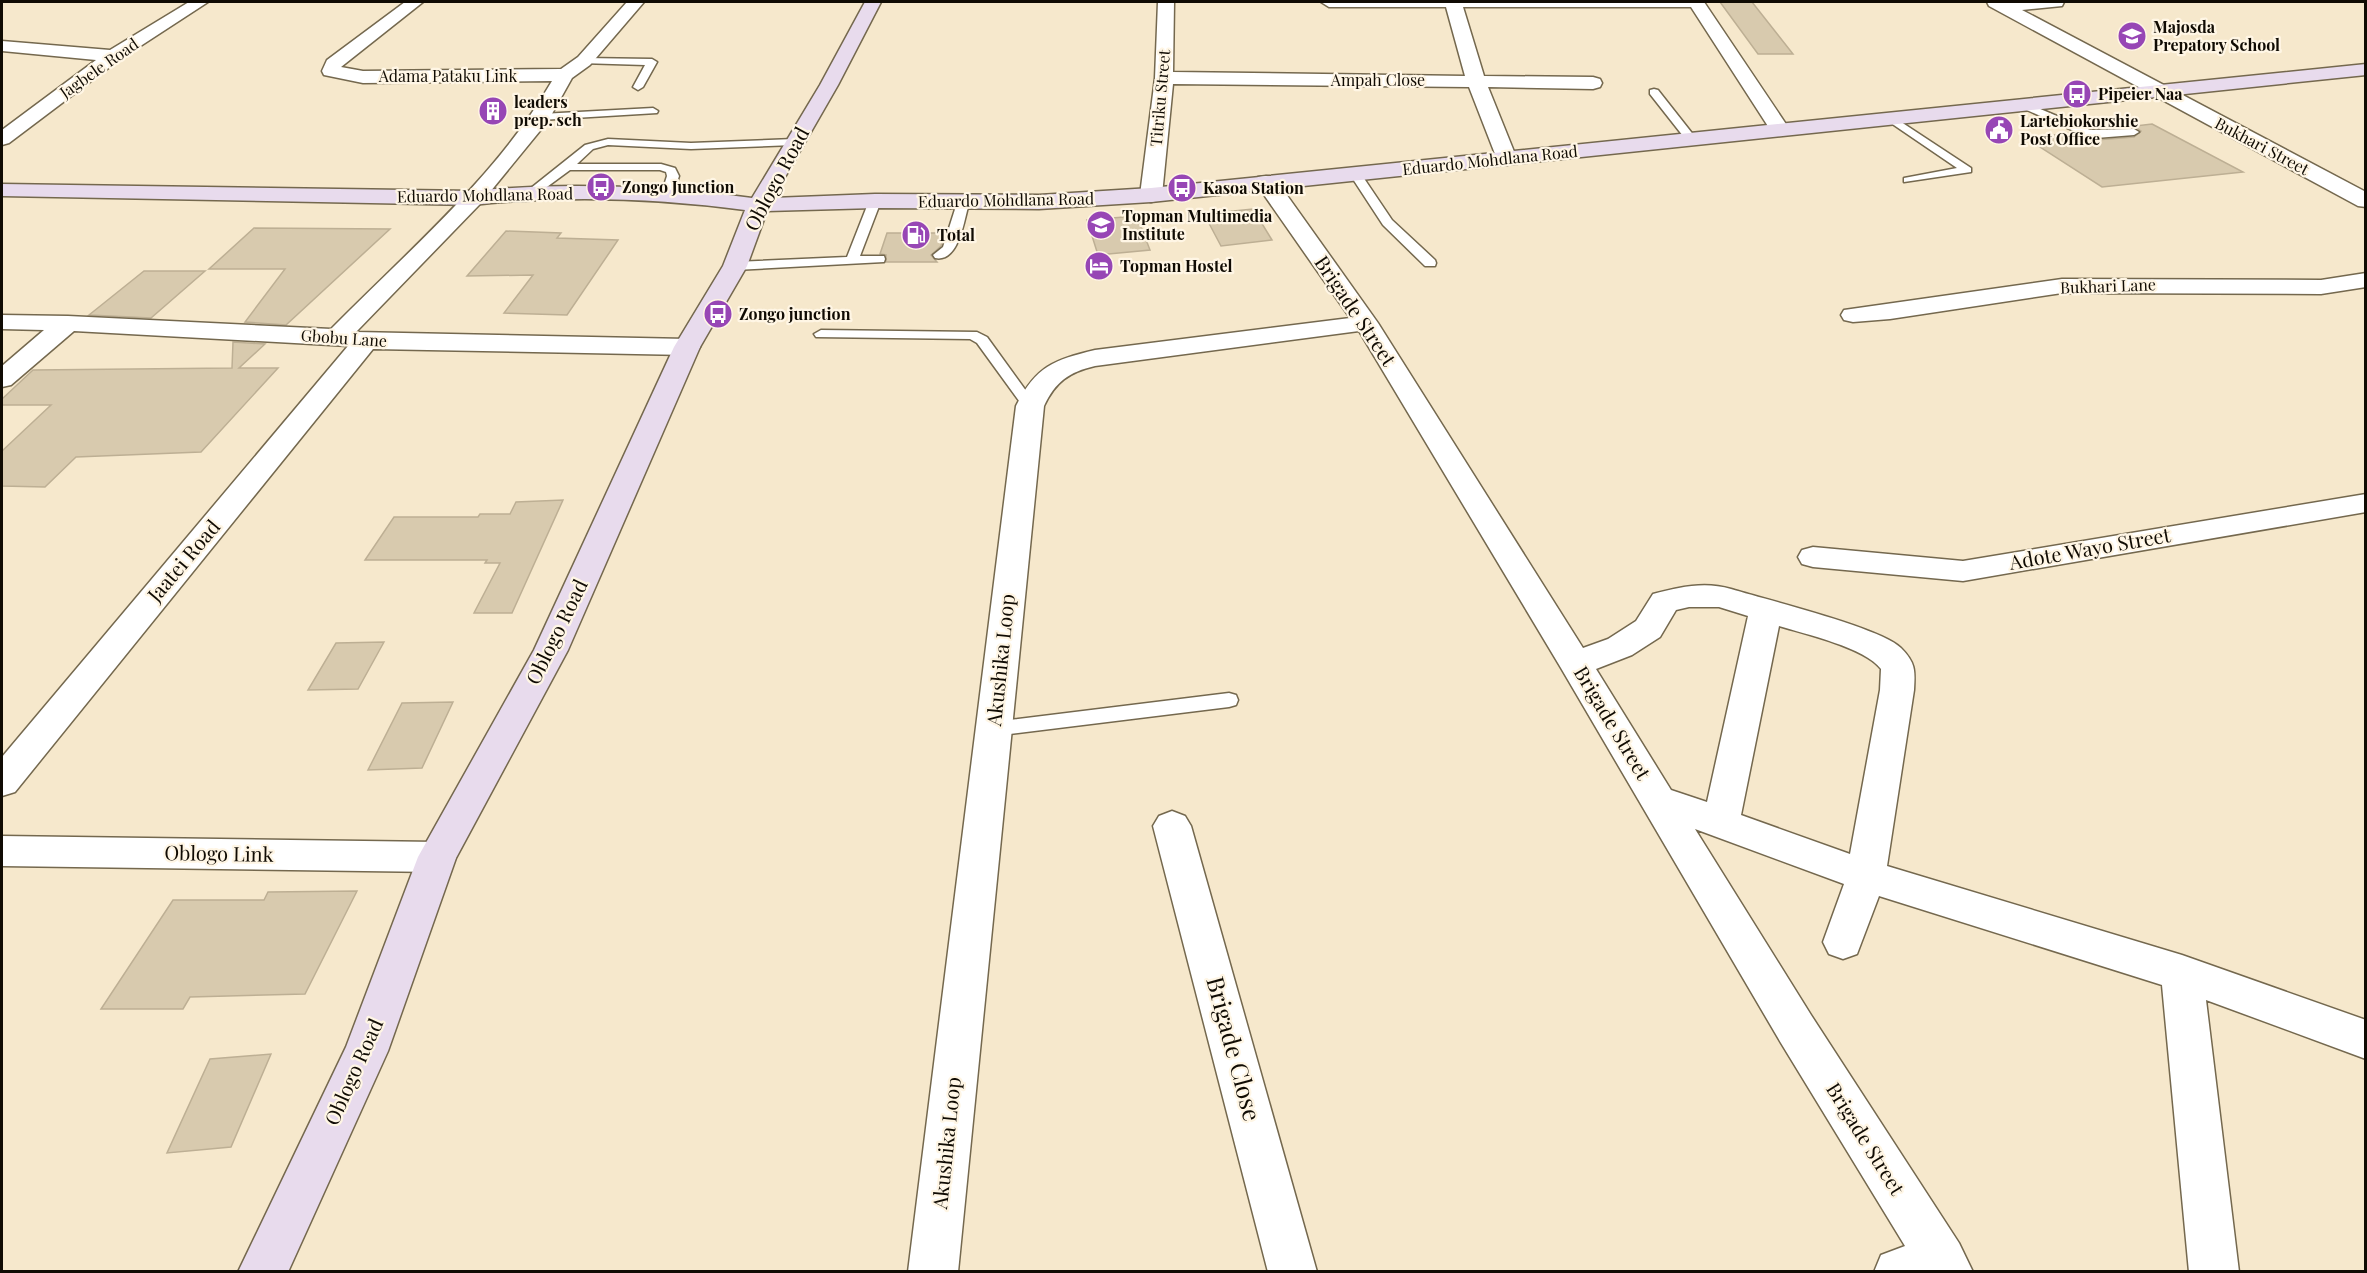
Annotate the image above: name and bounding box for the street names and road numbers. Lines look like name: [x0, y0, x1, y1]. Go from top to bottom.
street label: Jagbele Road: [54, 33, 142, 103]
street label: Titriku Street: [1145, 48, 1174, 147]
street label: Adama Pataku Link: [378, 65, 518, 86]
street label: Ampah Close: [1330, 69, 1425, 90]
street label: Bukhari Street: [2212, 112, 2313, 179]
street label: Oblogo Road: [737, 121, 815, 235]
street label: Eduardo Mohdlana Road: [1401, 140, 1579, 179]
street label: Eduardo Mohdlana Road: [397, 182, 573, 207]
street label: Eduardo Mohdlana Road: [918, 187, 1094, 212]
street label: Brigade Street: [1309, 250, 1404, 371]
street label: Bukhari Lane: [2060, 273, 2156, 298]
street label: Gbobu Lane: [300, 324, 388, 351]
street label: Jaatei Road: [140, 513, 225, 608]
street label: Adote Wayo Street: [2006, 520, 2173, 575]
street label: Oblogo Road: [518, 574, 593, 689]
street label: Akushika Loop: [979, 592, 1020, 728]
street label: Brigade Street: [1569, 660, 1658, 785]
street label: Oblogo Link: [164, 838, 274, 867]
street label: Brigade Close: [1200, 973, 1270, 1124]
street label: Oblogo Road: [317, 1013, 388, 1129]
street label: Akushika Loop: [925, 1075, 966, 1211]
street label: Brigade Street: [1821, 1077, 1912, 1200]

